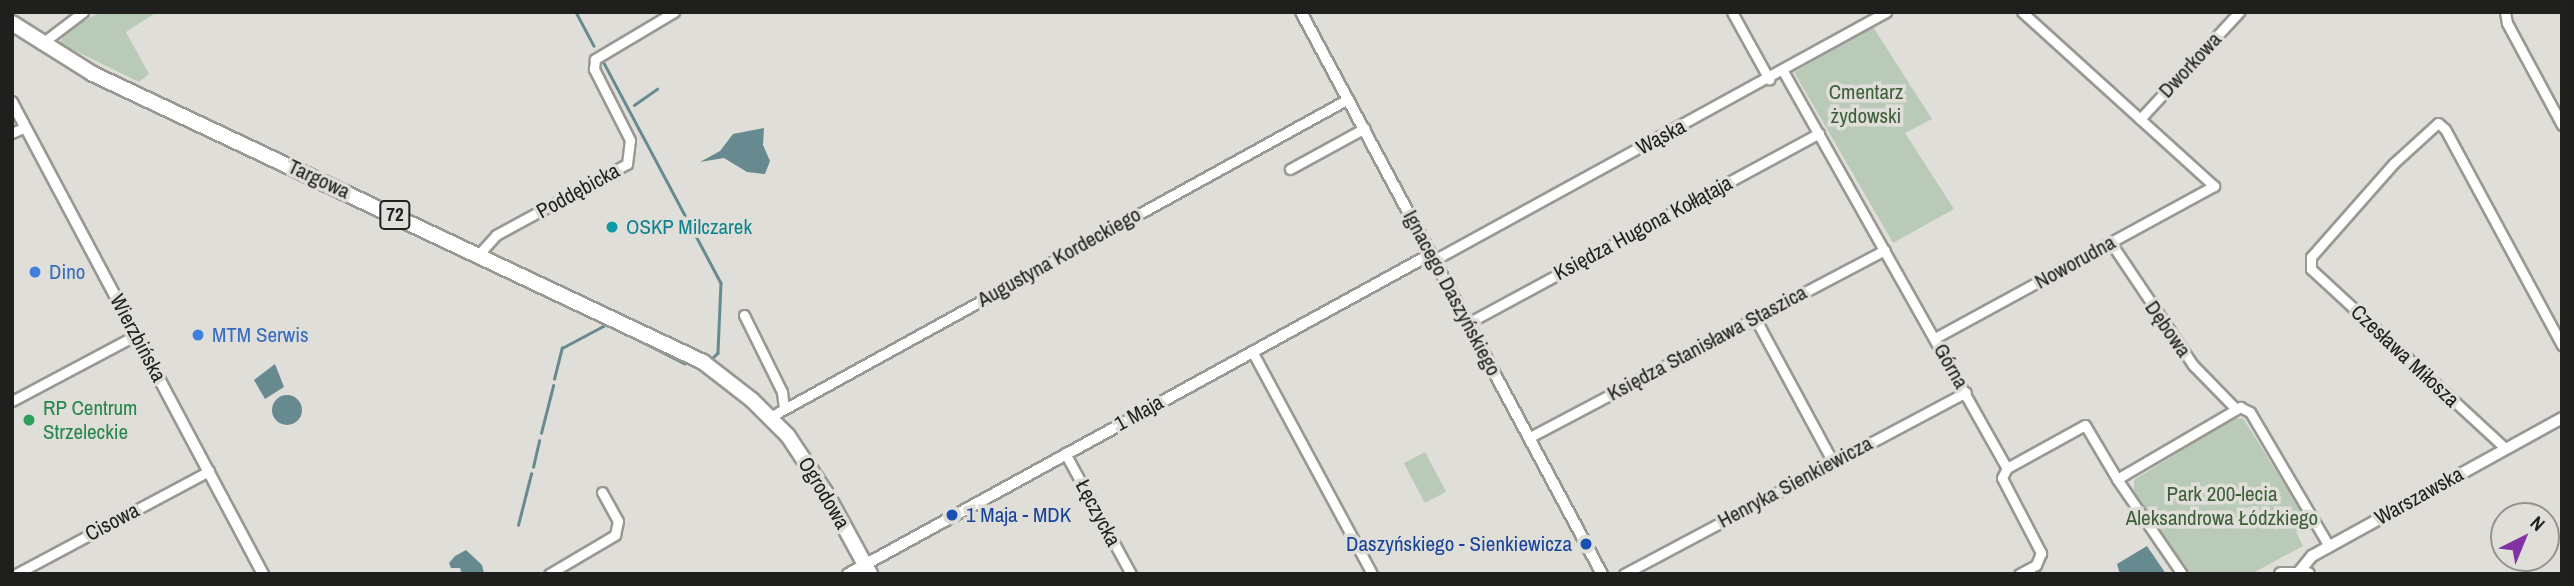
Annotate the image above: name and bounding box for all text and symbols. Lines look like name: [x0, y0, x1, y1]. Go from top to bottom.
street label: Dworkowa: [2153, 27, 2227, 103]
park label: Cmentarz żydowski: [1829, 79, 1903, 129]
street label: Wąska: [1632, 114, 1690, 160]
street label: Targowa: [284, 154, 354, 204]
street label: Poddębicka: [532, 158, 624, 224]
street label: Księdza Hugona Kołłątaja: [1550, 170, 1736, 286]
road number: 72: [379, 200, 411, 230]
street label: Augustyna Kordeckiego: [973, 202, 1145, 312]
street label: Ignacego Daszyńskiego: [1398, 206, 1506, 380]
place label: OSKP Milczarek: [626, 214, 752, 240]
marker: OSKP Milczarek: [604, 219, 620, 235]
street label: Noworudna: [2030, 230, 2120, 294]
place label: Dino: [49, 259, 85, 285]
marker: Dino: [27, 264, 43, 280]
street label: Księdza Stanisława Staszica: [1603, 280, 1811, 406]
street label: Wierzbińska: [104, 290, 172, 386]
street label: Dębowa: [2140, 296, 2196, 362]
street label: Czesława Miłosza: [2346, 299, 2464, 413]
place label: MTM Serwis: [212, 322, 309, 348]
marker: MTM Serwis: [190, 327, 206, 343]
street label: Górna: [1928, 339, 1974, 393]
street label: 1 Maja: [1110, 389, 1168, 437]
place label: RP Centrum Strzeleckie: [43, 395, 138, 445]
marker: RP Centrum Strzeleckie: [21, 412, 37, 428]
street label: Henryka Sienkiewicza: [1713, 431, 1877, 533]
street label: Ogrodowa: [793, 452, 855, 534]
street label: Warszawska: [2370, 461, 2468, 531]
street label: Łęczycka: [1070, 475, 1126, 551]
park label: Park 200-lecia Aleksandrowa Łódzkiego: [2126, 481, 2318, 531]
street label: Cisowa: [81, 497, 143, 547]
place label: 1 Maja - MDK: [966, 502, 1071, 528]
north arrow: [2490, 502, 2560, 572]
marker: 1 Maja - MDK: [944, 507, 960, 523]
text: N: [2525, 510, 2551, 536]
place label: Daszyńskiego - Sienkiewicza: [1346, 531, 1572, 557]
marker: Daszyńskiego - Sienkiewicza: [1578, 536, 1594, 552]

